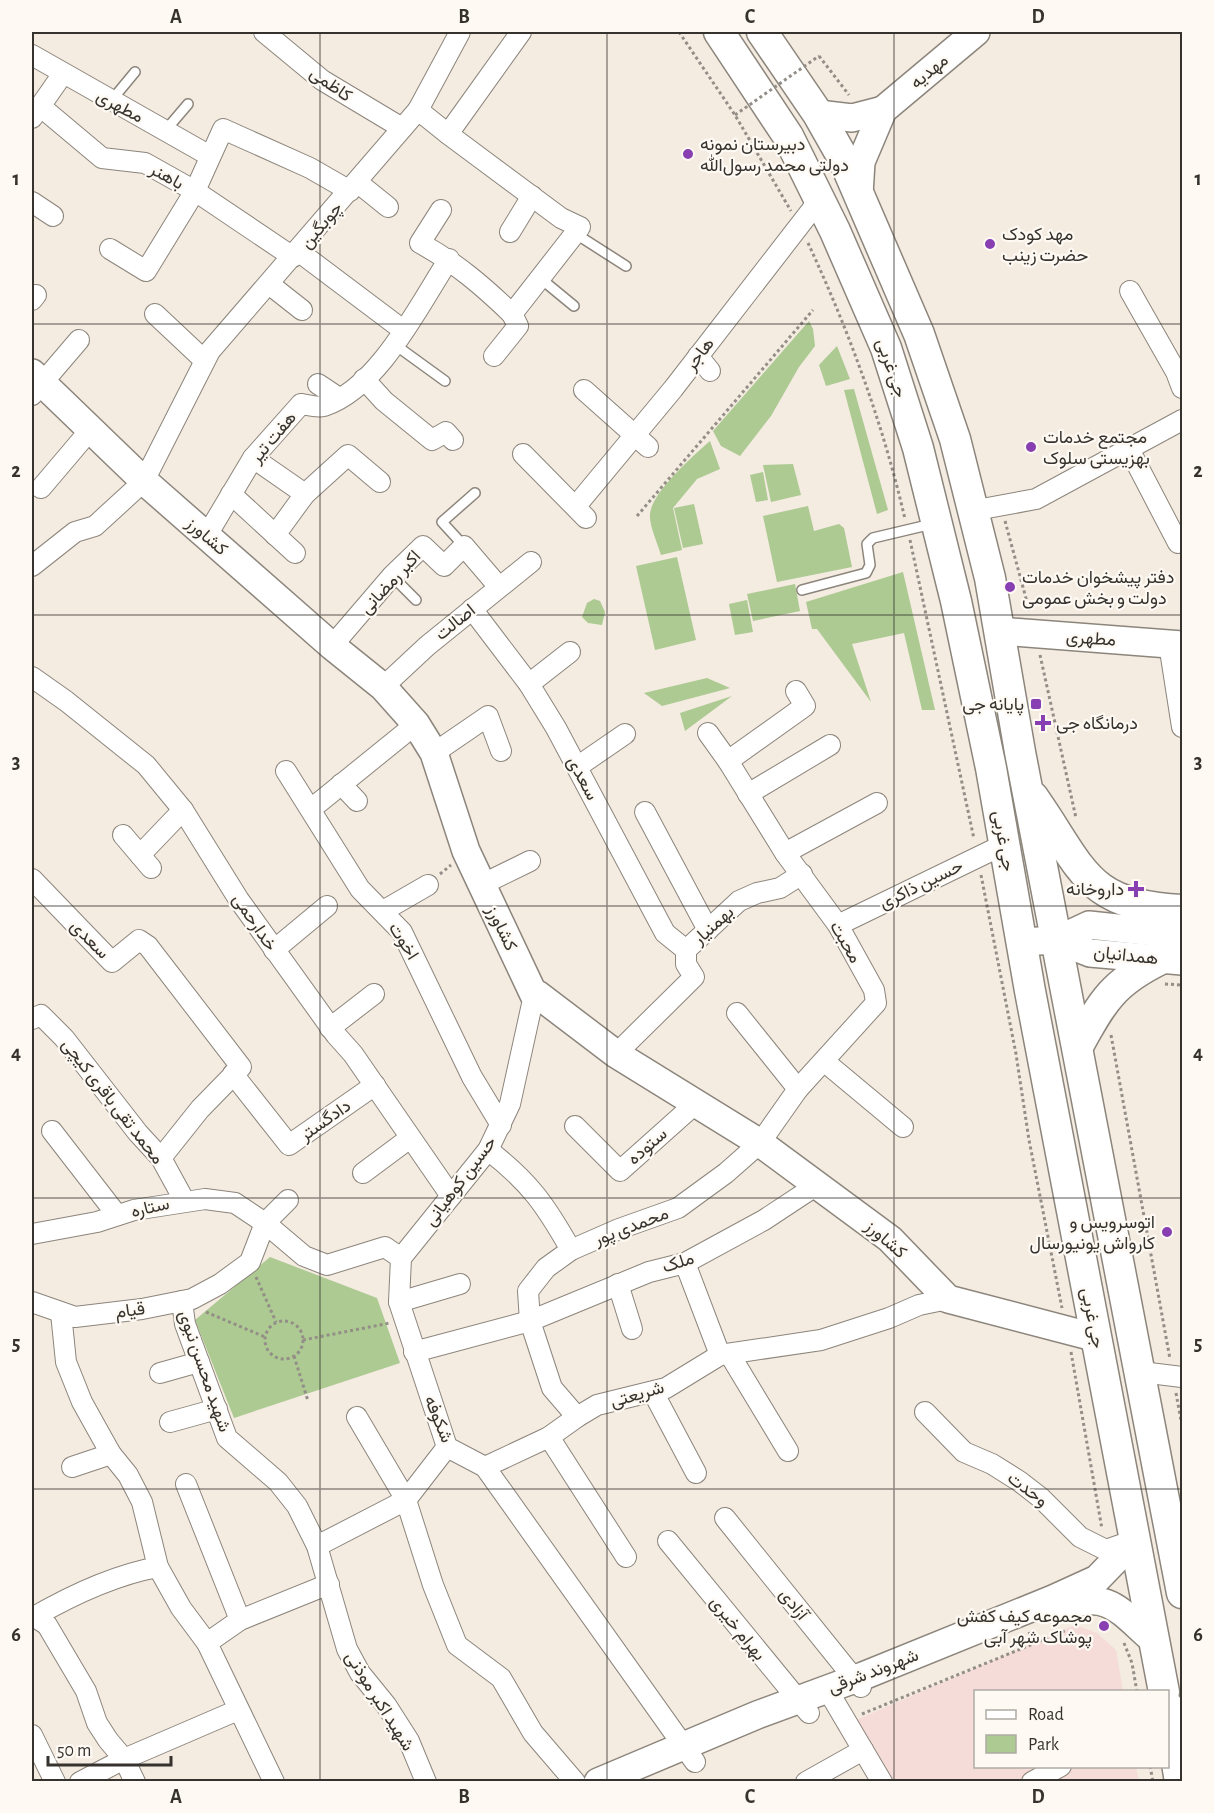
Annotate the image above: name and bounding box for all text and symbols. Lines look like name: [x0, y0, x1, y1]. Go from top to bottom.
text: A: [170, 7, 182, 27]
text: B: [458, 7, 470, 27]
text: C: [745, 7, 756, 27]
text: D: [1031, 7, 1045, 27]
street label: مهدیه: [907, 51, 953, 93]
street label: کاظمی: [306, 64, 355, 106]
street label: مطهری: [93, 87, 146, 128]
place label: دبیرستان نمونه دولتی محمد رسول‌الله: [700, 136, 849, 176]
marker: دبیرستان نمونه دولتی محمد رسول‌الله: [681, 147, 695, 161]
street label: باهنر: [145, 160, 186, 194]
text: 1: [12, 169, 20, 189]
text: 1: [1194, 169, 1202, 189]
street label: چوبگین: [297, 198, 348, 254]
place label: مهد کودک حضرت زینب: [1002, 226, 1088, 266]
marker: مهد کودک حضرت زینب: [983, 237, 997, 251]
street label: هاجر: [681, 335, 719, 376]
street label: جی غربی: [872, 336, 910, 401]
street label: هفت تیر: [247, 409, 301, 468]
place label: مجتمع خدمات بهزیستی سلوک: [1043, 429, 1150, 469]
marker: مجتمع خدمات بهزیستی سلوک: [1024, 440, 1038, 454]
text: 2: [11, 461, 21, 481]
text: 2: [1193, 461, 1203, 481]
street label: کشاورز: [181, 514, 230, 560]
street label: اکبر رمضانی: [357, 547, 425, 619]
place label: دفتر پیشخوان خدمات دولت و بخش عمومی: [1022, 569, 1174, 609]
marker: دفتر پیشخوان خدمات دولت و بخش عمومی: [1003, 580, 1017, 594]
street label: اصالت: [432, 601, 479, 644]
street label: مطهری: [1065, 628, 1117, 651]
place label: پایانه جی: [962, 696, 1024, 716]
marker: پایانه جی: [1029, 697, 1043, 711]
marker: درمانگاه جی: [1034, 714, 1052, 732]
place label: درمانگاه جی: [1056, 714, 1138, 734]
text: 3: [12, 752, 20, 772]
text: 3: [1194, 752, 1202, 772]
street label: سعدی: [562, 754, 601, 804]
street label: جی غربی: [988, 809, 1017, 873]
street label: حسین ذاکری: [877, 857, 967, 914]
place label: داروخانه: [1066, 881, 1124, 900]
marker: داروخانه: [1129, 882, 1143, 896]
street label: خدارحمی: [228, 891, 280, 955]
street label: کشاورز: [481, 902, 520, 954]
street label: بهمنیار: [689, 903, 738, 950]
street label: سعدی: [66, 917, 112, 963]
street label: محبت: [826, 919, 864, 966]
street label: اخوت: [384, 920, 421, 964]
street label: همدانیان: [1093, 944, 1159, 968]
street label: محمد تقی باقری کیچی: [56, 1036, 167, 1169]
text: 4: [11, 1043, 21, 1063]
text: 4: [1193, 1043, 1203, 1063]
street label: دادگستر: [295, 1096, 355, 1146]
street label: ستوده: [625, 1125, 671, 1169]
street label: حسین کوهیانی: [421, 1133, 501, 1230]
street label: ستاره: [129, 1195, 171, 1222]
street label: محمدی پور: [591, 1205, 672, 1252]
place label: اتوسرویس و کارواش یونیورسال: [1030, 1214, 1155, 1254]
street label: کشاورز: [860, 1217, 909, 1263]
marker: اتوسرویس و کارواش یونیورسال: [1160, 1225, 1174, 1239]
street label: ملک: [660, 1249, 696, 1276]
street label: جی غربی: [1076, 1286, 1107, 1350]
street label: قیام: [114, 1300, 147, 1324]
street label: شهید محسن نبوی: [174, 1308, 233, 1435]
text: 5: [12, 1334, 20, 1354]
text: 5: [1194, 1334, 1202, 1354]
street label: شریعتی: [608, 1379, 667, 1412]
street label: شکوفه: [420, 1393, 456, 1446]
street label: وحدت: [1003, 1469, 1051, 1511]
street label: آزادی: [775, 1585, 813, 1626]
street label: بهرام خیری: [705, 1593, 768, 1665]
place label: مجموعه کیف کفش پوشاک شهر آبی: [957, 1608, 1092, 1649]
marker: مجموعه کیف کفش پوشاک شهر آبی: [1097, 1619, 1111, 1633]
text: 6: [11, 1625, 21, 1645]
text: 6: [1193, 1625, 1203, 1645]
street label: شهروند شرقی: [826, 1646, 921, 1698]
street label: شهید اکبر موذنی: [341, 1649, 417, 1755]
legend: [974, 1690, 1169, 1768]
text: Road: [1028, 1706, 1064, 1724]
scale bar: [48, 1729, 171, 1767]
text: Park: [1028, 1736, 1060, 1754]
text: 50 m: [57, 1742, 91, 1760]
text: A: [170, 1787, 182, 1807]
text: B: [458, 1787, 470, 1807]
text: C: [745, 1787, 756, 1807]
text: D: [1031, 1787, 1045, 1807]

